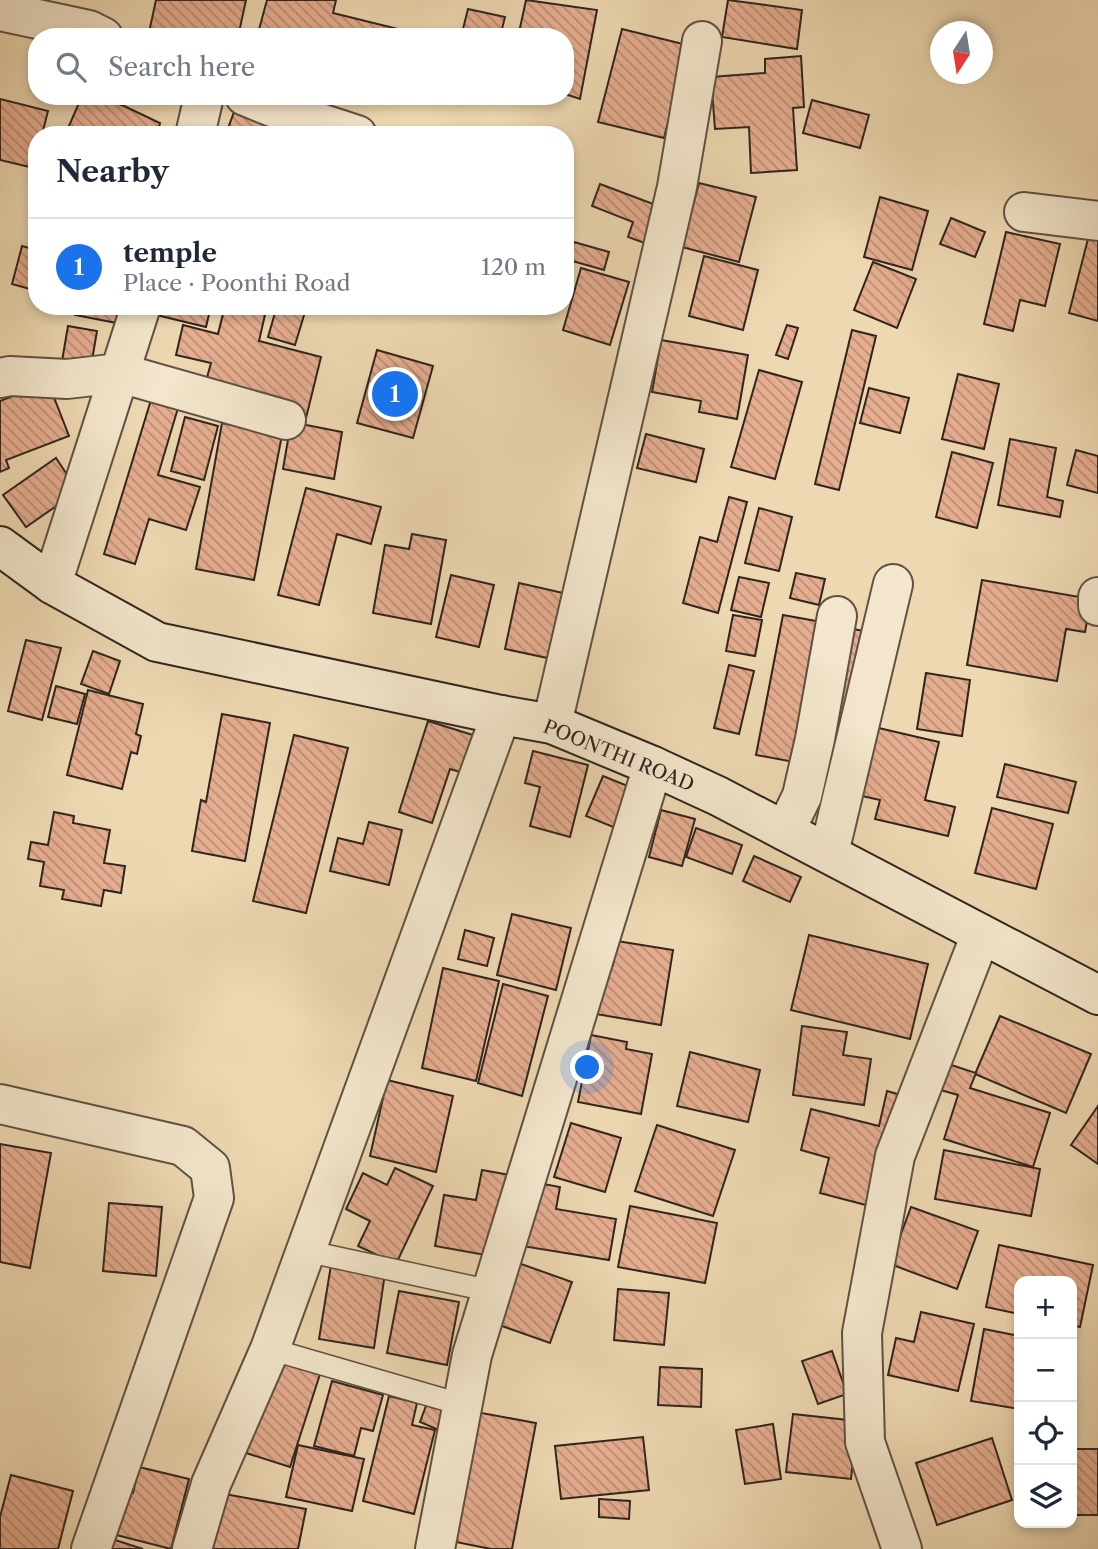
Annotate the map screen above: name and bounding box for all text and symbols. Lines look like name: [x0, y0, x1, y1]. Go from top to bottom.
north arrow: [930, 21, 993, 84]
search box: [28, 28, 574, 105]
icon: search: [52, 48, 90, 86]
text: Search here: [108, 51, 255, 83]
text: Nearby: [56, 153, 169, 190]
text: temple: [123, 237, 217, 269]
text: 1: [74, 253, 84, 281]
text: 120 m: [481, 253, 546, 281]
text: Place · Poonthi Road: [123, 269, 351, 297]
pin: 1: [372, 368, 418, 420]
street label: POONTHI ROAD: [540, 715, 698, 796]
your location: [570, 1050, 604, 1084]
map controls: [1014, 1276, 1077, 1528]
button: +: [1014, 1276, 1077, 1339]
button: −: [1014, 1339, 1077, 1402]
button: locate: [1014, 1402, 1077, 1465]
button: layers: [1014, 1465, 1077, 1528]

